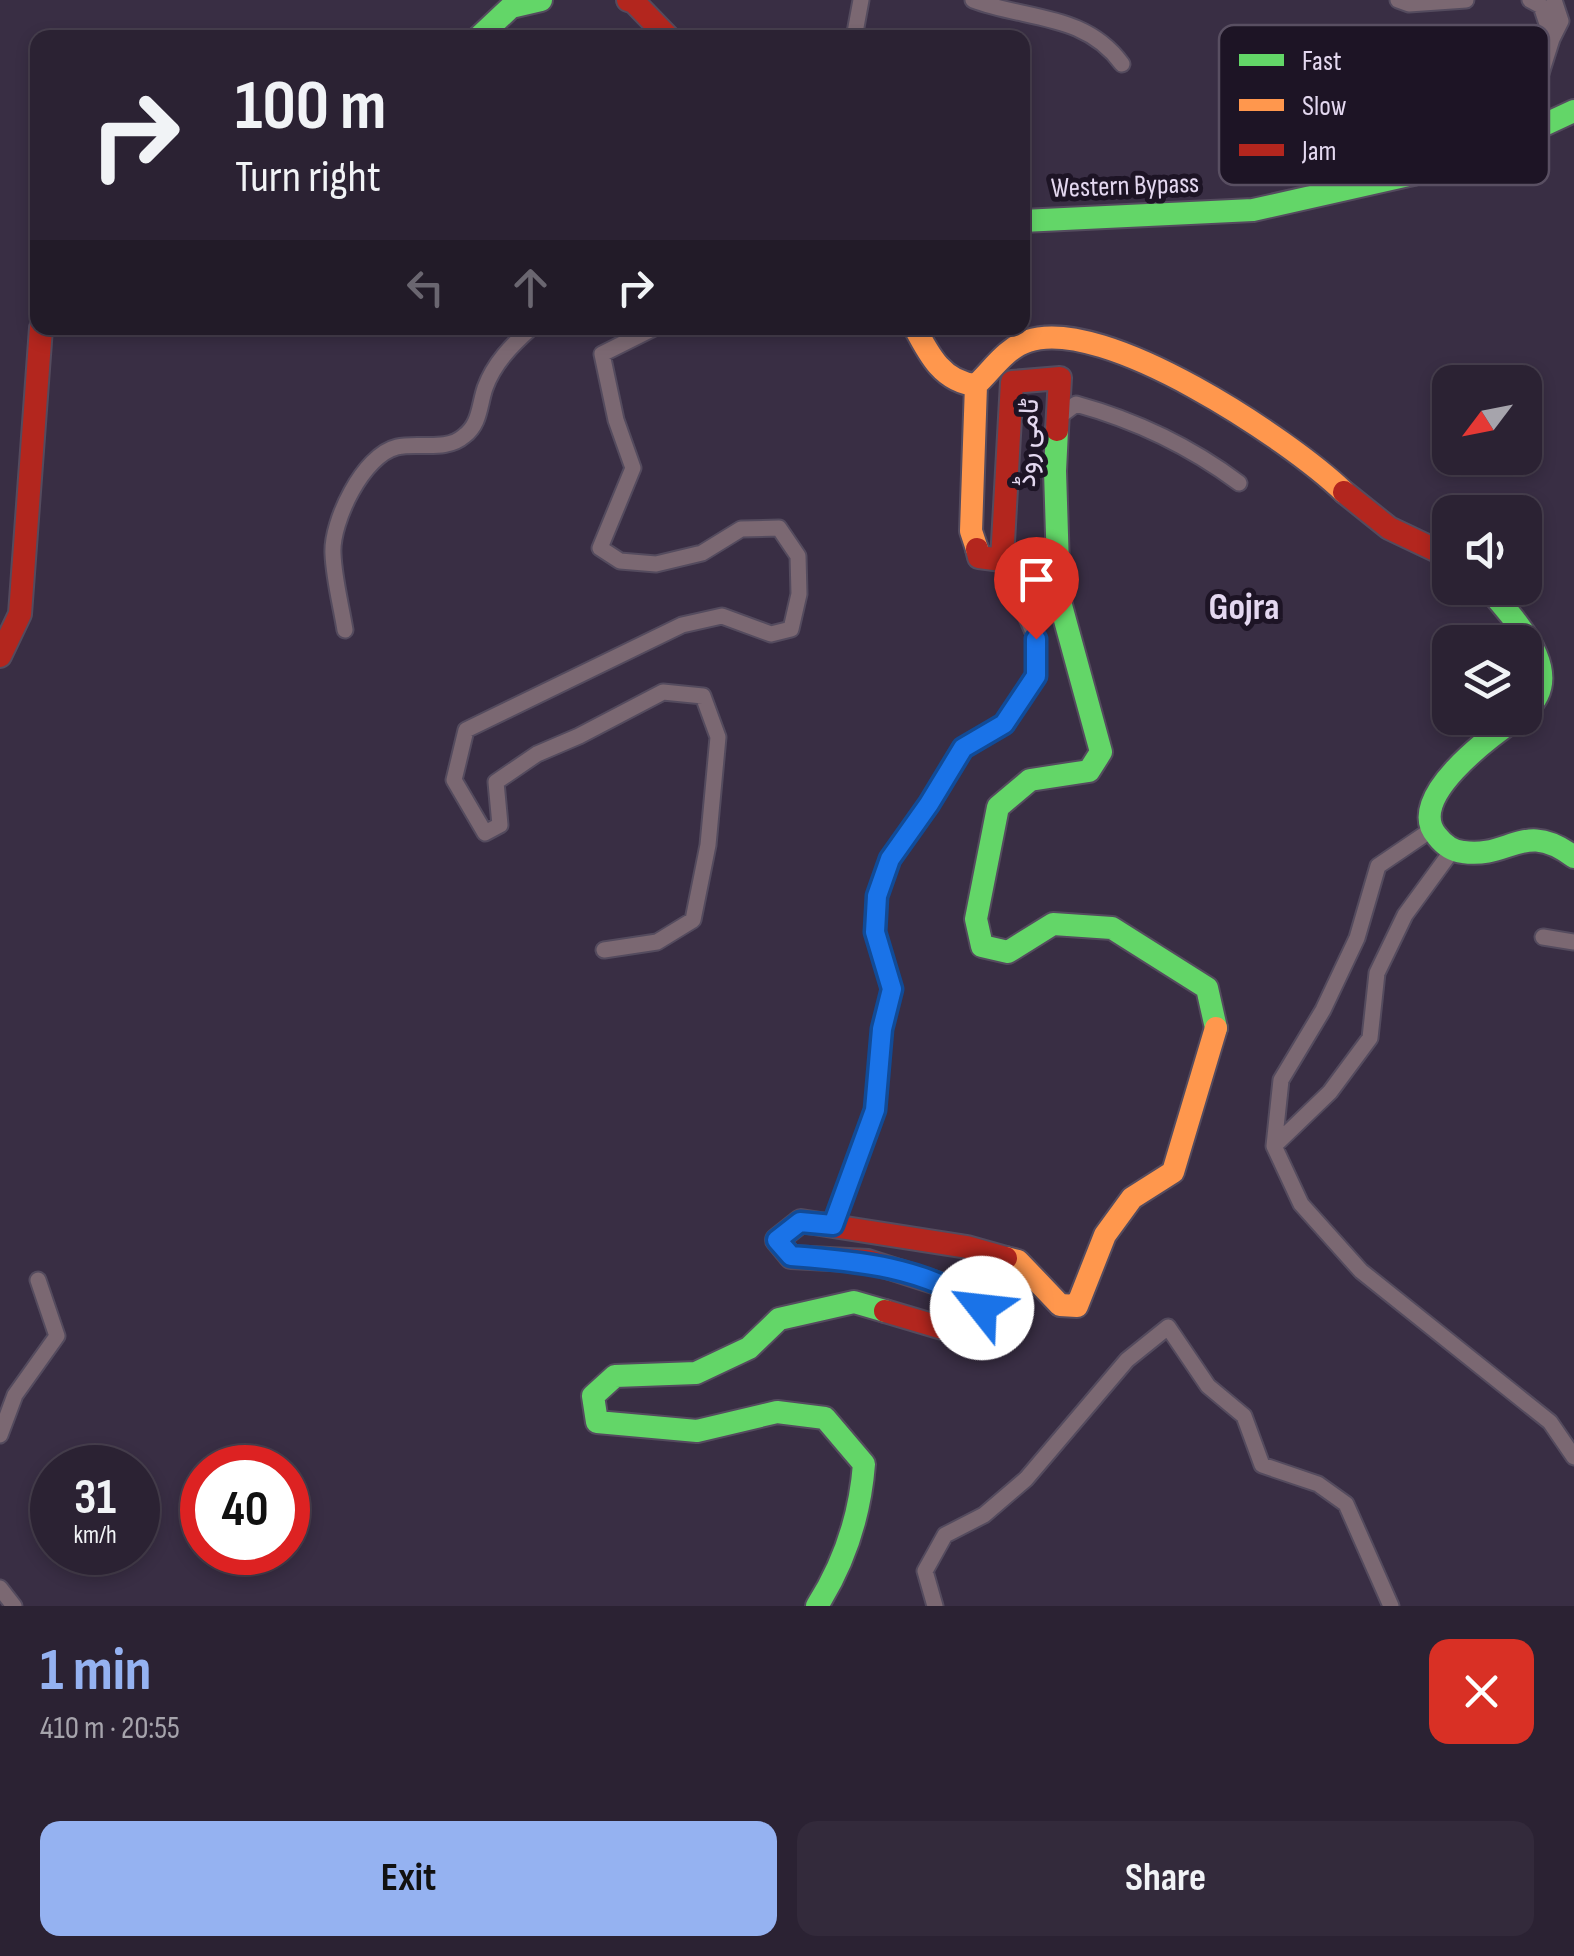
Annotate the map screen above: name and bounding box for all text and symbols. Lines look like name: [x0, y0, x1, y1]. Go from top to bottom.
legend: [1219, 25, 1549, 185]
text: Fast: [1302, 45, 1341, 78]
text: 100 m: [235, 65, 386, 149]
icon: right: [70, 70, 200, 200]
text: Slow: [1302, 90, 1347, 123]
text: Jam: [1301, 135, 1337, 168]
text: Turn right: [235, 150, 381, 205]
street label: Western Bypass: [1050, 167, 1200, 205]
icon: left: [398, 260, 453, 315]
icon: ahead: [503, 260, 558, 315]
icon: right: [608, 260, 663, 315]
north arrow: [1432, 365, 1542, 475]
map controls: [1432, 365, 1542, 735]
street label: ٹامی روڈ: [1010, 398, 1046, 488]
button: sound: [1432, 495, 1542, 605]
pin: [994, 537, 1079, 640]
icon: arrive: [1009, 552, 1064, 607]
district label: Gojra: [1209, 585, 1279, 630]
button: layers: [1432, 625, 1542, 735]
position arrow: [930, 1256, 1034, 1360]
speed limit sign: 40: [180, 1445, 310, 1575]
text: 31: [74, 1468, 116, 1528]
text: km/h: [73, 1520, 117, 1551]
text: 1 min: [40, 1635, 152, 1707]
button: close: [1429, 1639, 1534, 1744]
text: 410 m · 20:55: [40, 1709, 180, 1748]
button: Exit: [40, 1821, 777, 1936]
button: Share: [797, 1821, 1534, 1936]

